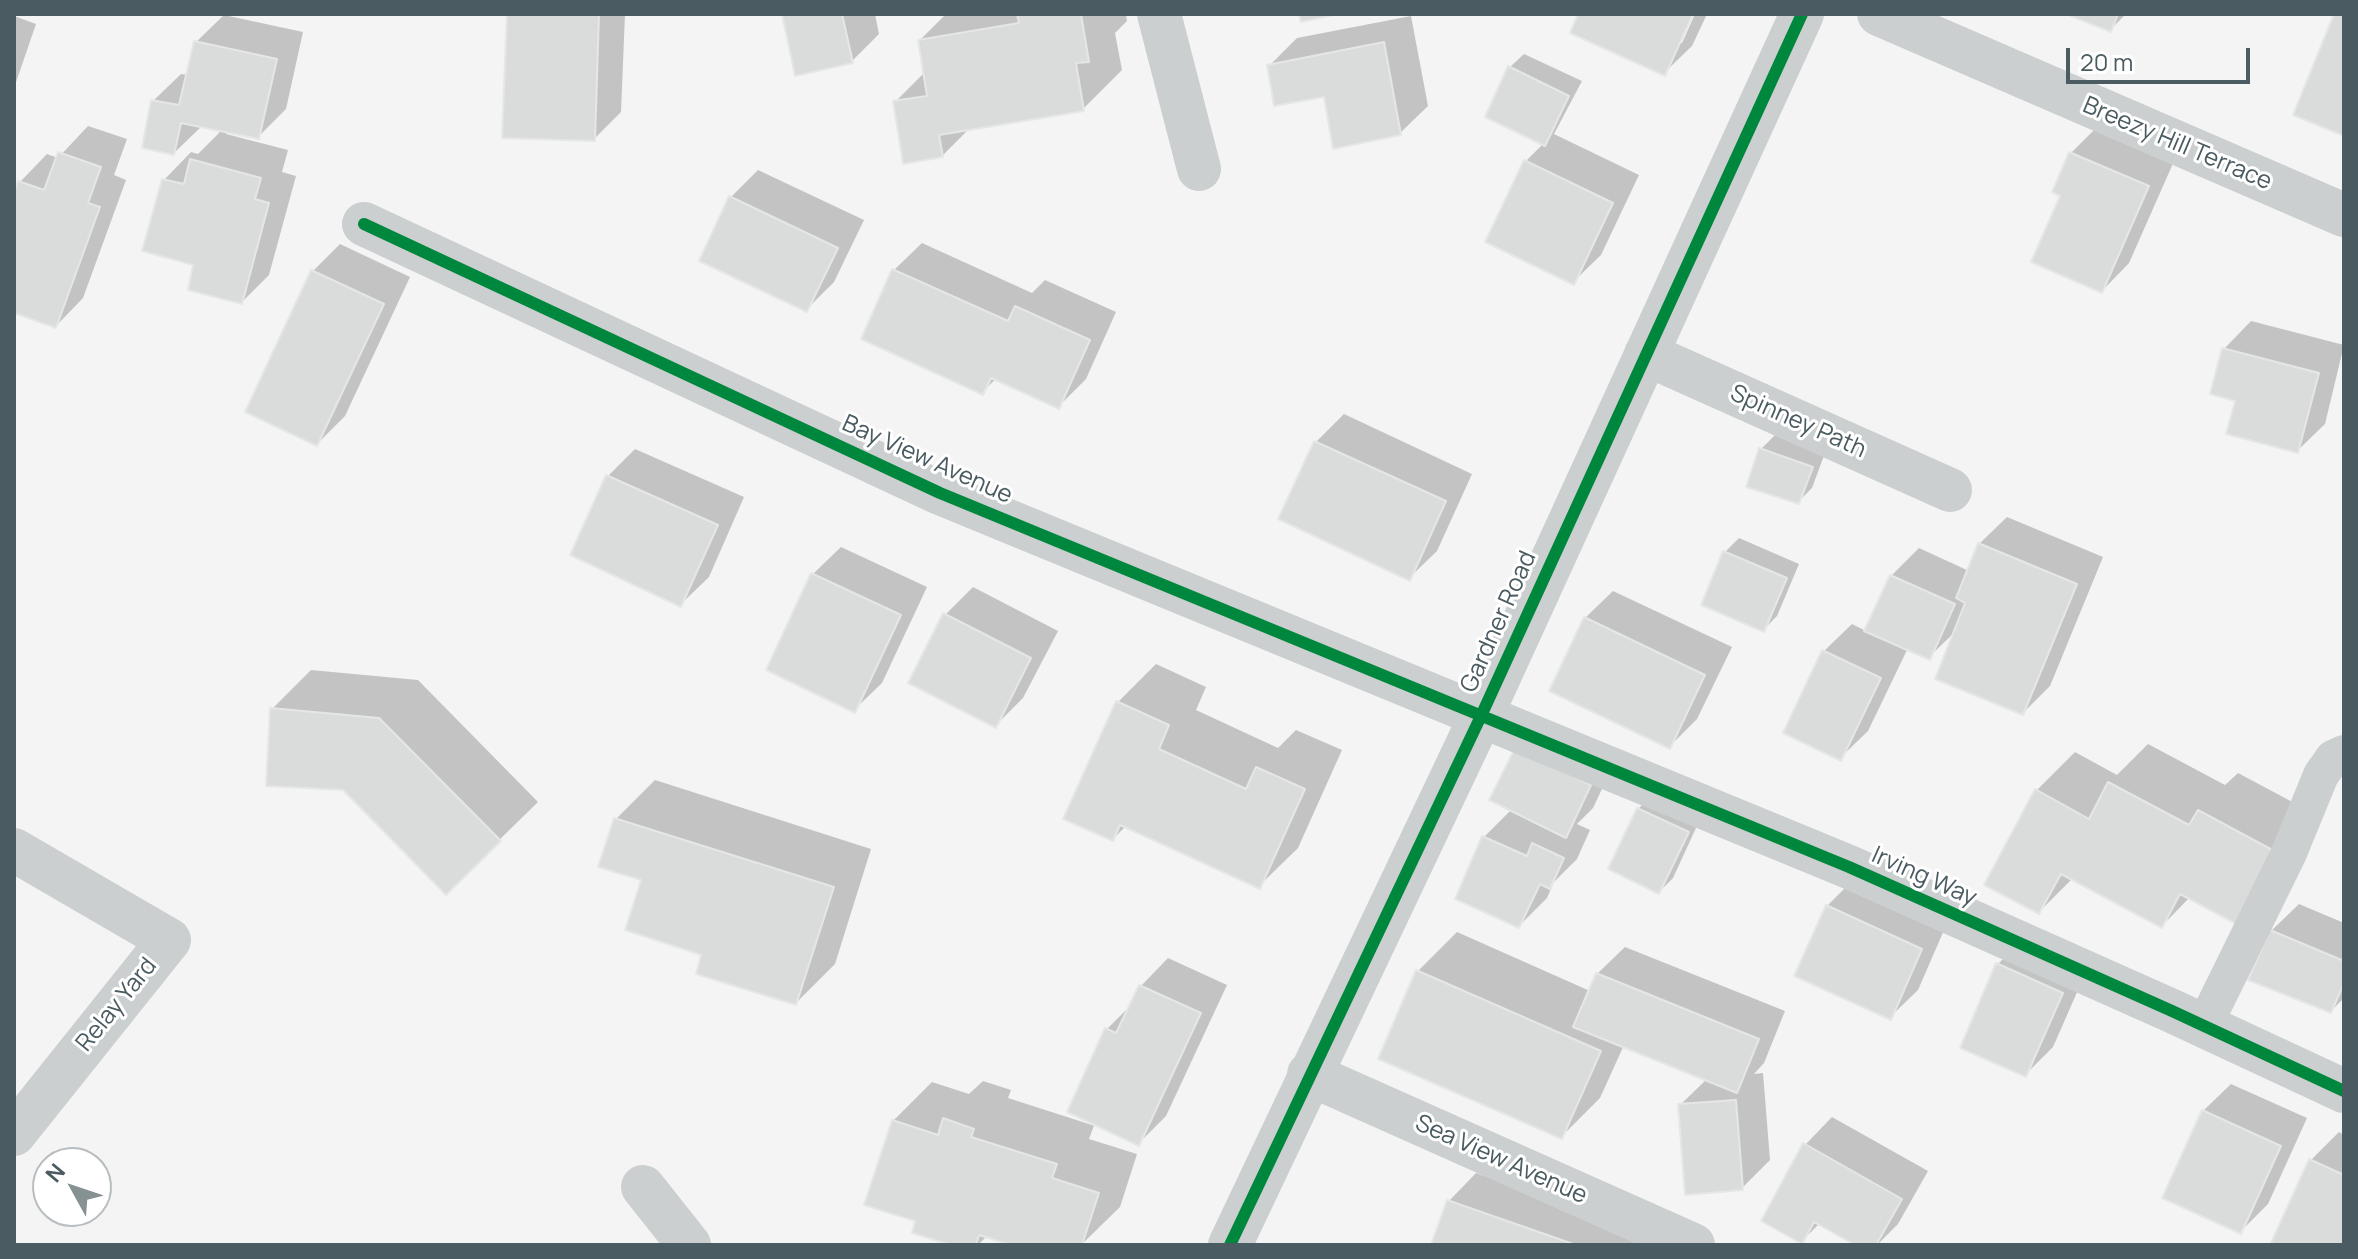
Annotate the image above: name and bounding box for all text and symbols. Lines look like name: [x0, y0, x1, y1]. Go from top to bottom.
scale bar: [2070, 32, 2254, 82]
text: 20 m: [2080, 45, 2133, 78]
street label: Breezy Hill Terrace: [2078, 91, 2276, 197]
street label: Spinney Path: [1726, 379, 1870, 465]
street label: Bay View Avenue: [837, 410, 1017, 510]
street label: Gardner Road: [1455, 547, 1543, 697]
street label: Irving Way: [1867, 841, 1981, 913]
street label: Relay Yard: [70, 952, 164, 1058]
street label: Sea View Avenue: [1411, 1109, 1591, 1211]
north arrow: [32, 1147, 112, 1227]
text: N: [39, 1157, 72, 1189]

